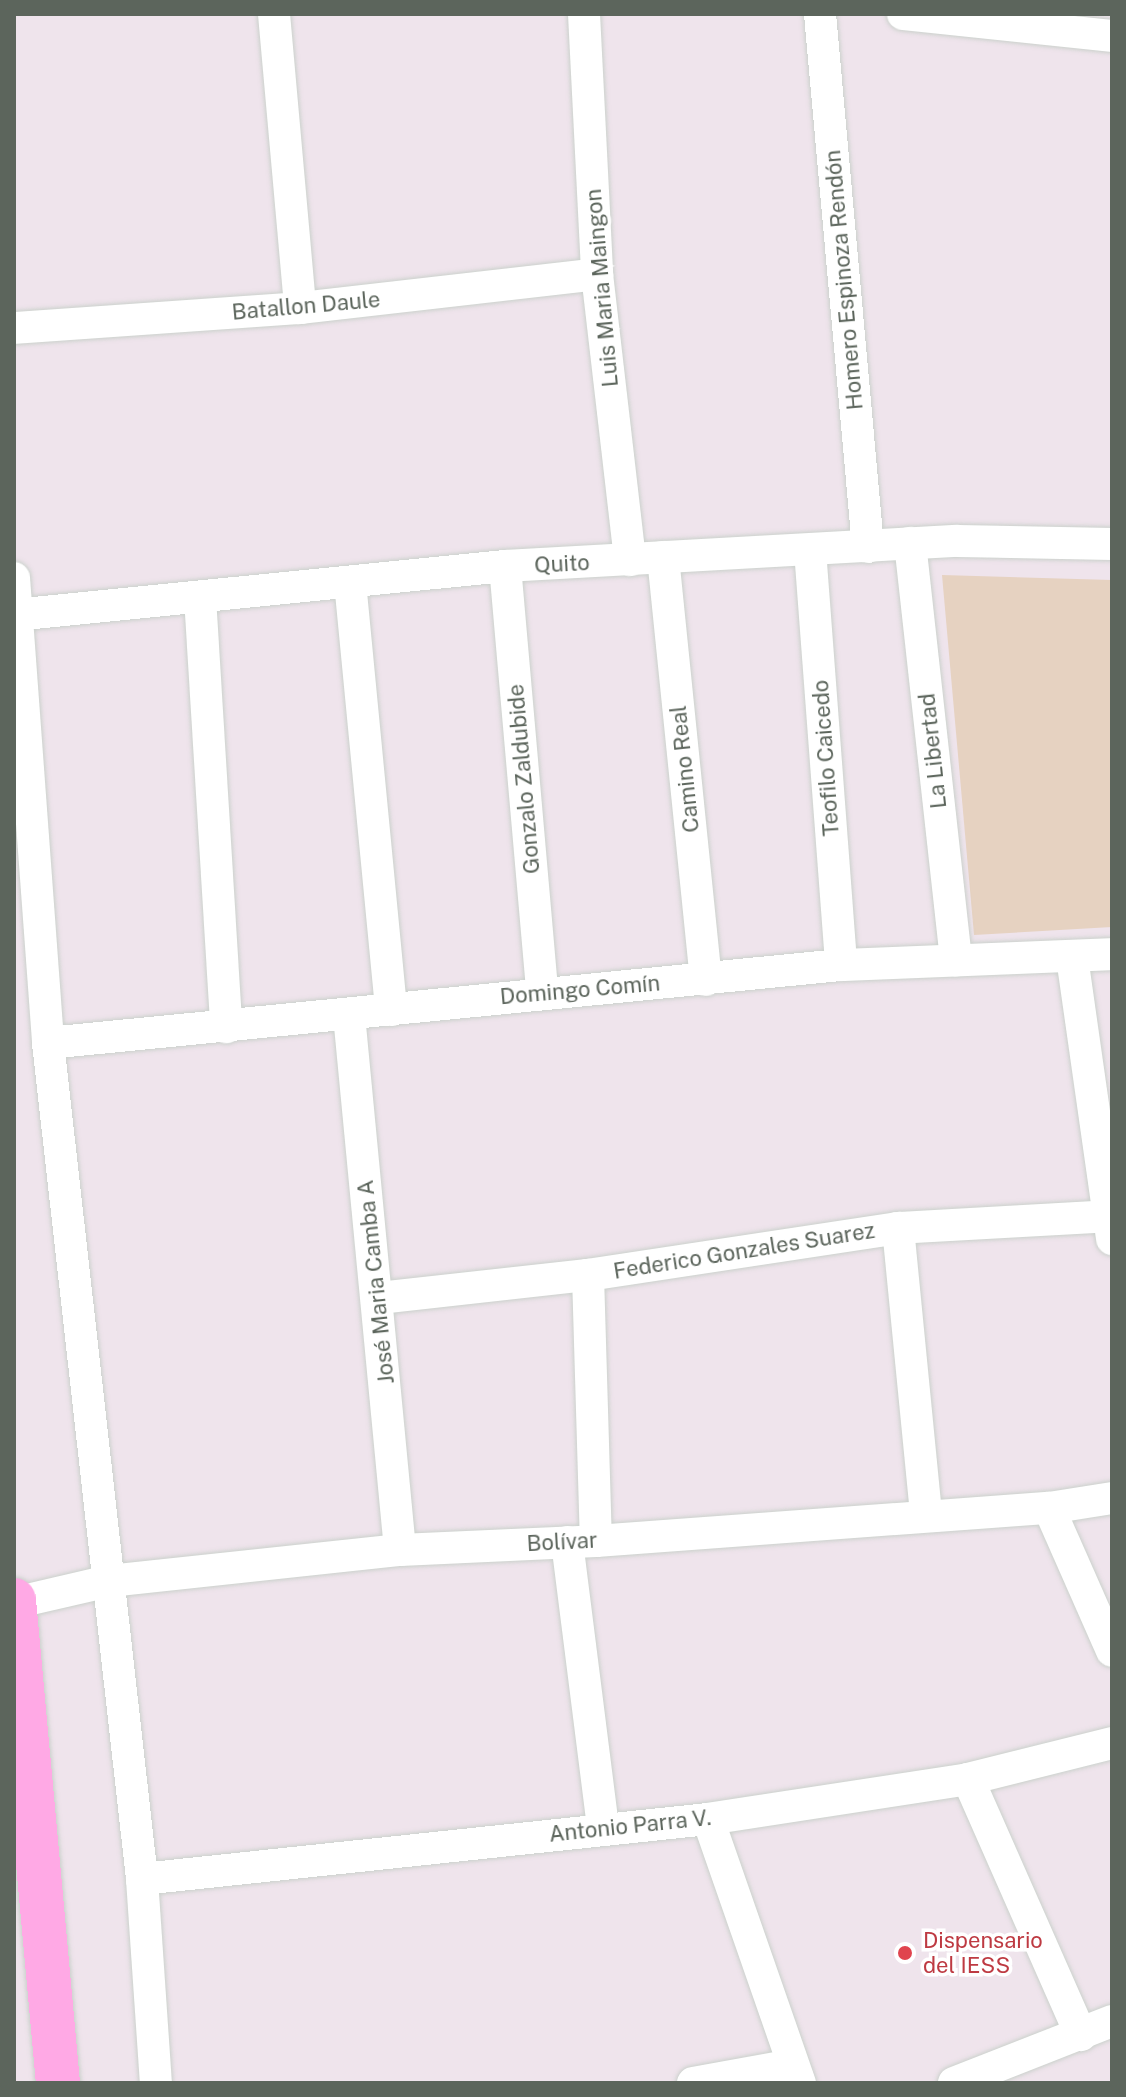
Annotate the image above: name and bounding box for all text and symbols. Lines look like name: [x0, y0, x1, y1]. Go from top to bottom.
street label: Homero Espinoza Rendón: [819, 149, 869, 411]
street label: Luis Maria Maingon: [580, 188, 624, 388]
street label: Batallon Daule: [231, 286, 381, 326]
street label: Quito: [534, 549, 590, 579]
street label: Teofilo Caicedo: [807, 679, 845, 837]
street label: Gonzalo Zaldubide: [503, 683, 545, 875]
street label: La Libertad: [914, 692, 952, 810]
street label: Camino Real: [665, 704, 705, 834]
street label: Domingo Comín: [499, 970, 661, 1010]
street label: José Maria Camba A: [352, 1179, 400, 1385]
street label: Federico Gonzales Suarez: [611, 1217, 877, 1285]
street label: Bolívar: [526, 1527, 598, 1557]
street label: Antonio Parra V.: [547, 1804, 713, 1848]
place label: Dispensario del IESS: [923, 1927, 1043, 1978]
marker: Dispensario del IESS: [894, 1942, 916, 1964]

